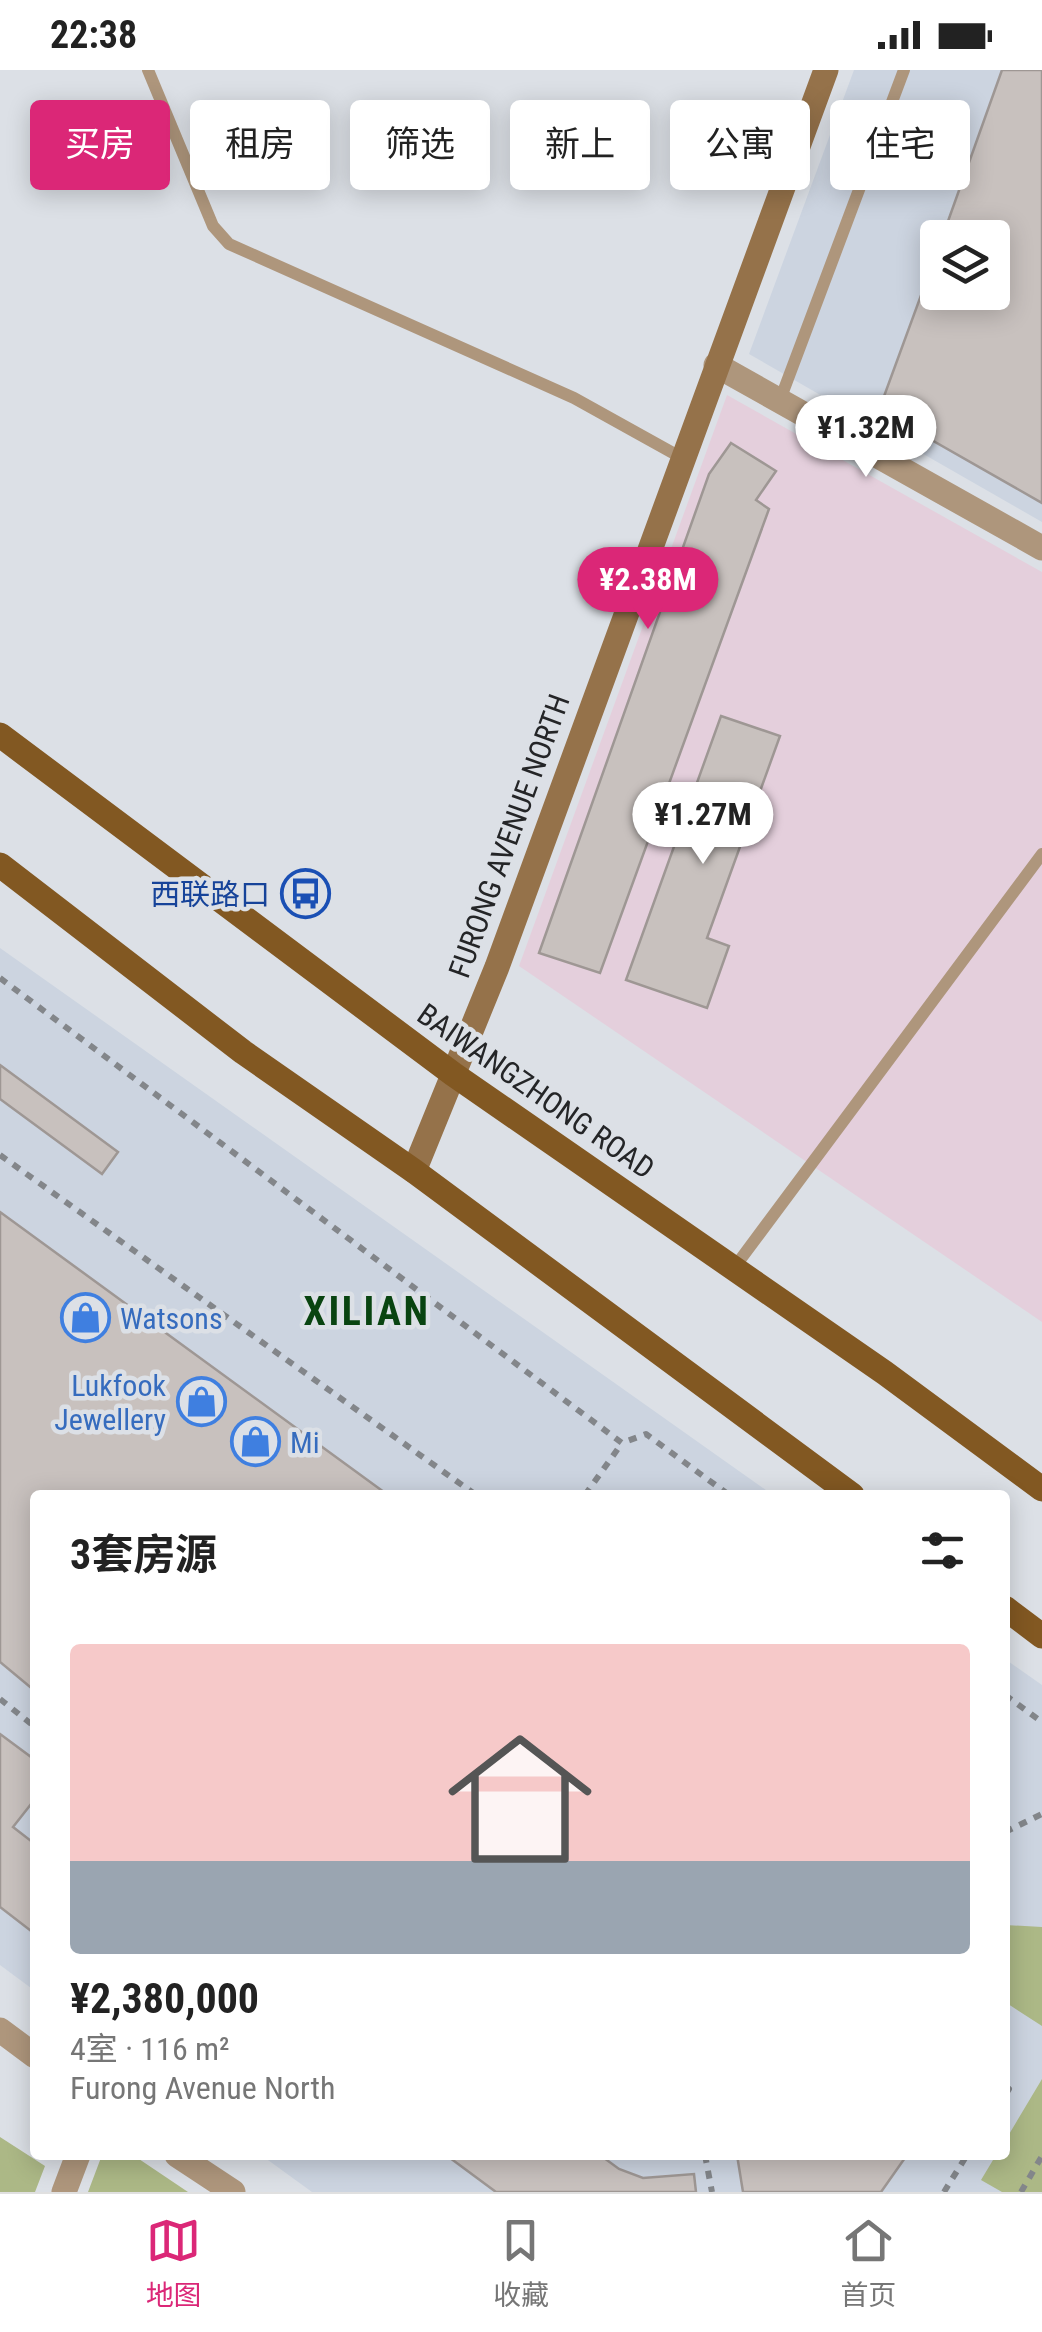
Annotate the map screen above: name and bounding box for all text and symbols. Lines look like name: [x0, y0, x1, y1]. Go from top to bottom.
text: 22:38: [50, 13, 137, 57]
chip: 买房: [30, 100, 170, 190]
chip: 租房: [190, 100, 330, 190]
chip: 筛选: [350, 100, 490, 190]
chip: 新上: [510, 100, 650, 190]
chip: 公寓: [670, 100, 810, 190]
chip: 住宅: [830, 100, 970, 190]
map controls: [920, 220, 1010, 310]
button: layers: [920, 220, 1010, 310]
pin: ¥1.32M: [785, 395, 947, 480]
text: ¥1.32M: [817, 408, 915, 446]
pin: ¥2.38M: [567, 547, 729, 632]
text: ¥2.38M: [599, 560, 697, 598]
street label: FURONG AVENUE NORTH: [441, 690, 577, 982]
pin: ¥1.27M: [622, 782, 784, 867]
text: ¥1.27M: [654, 795, 752, 833]
bus stop icon: 西联路口: [279, 868, 331, 920]
place label: 西联路口: [150, 877, 270, 912]
street label: BAIWANGZHONG ROAD: [411, 996, 661, 1186]
district label: XILIAN: [304, 1288, 430, 1335]
shop icon: Watsons: [59, 1292, 111, 1344]
place label: Watsons: [120, 1301, 223, 1336]
place label: Lukfook Jewellery: [54, 1368, 166, 1437]
shop icon: Lukfook Jewellery: [175, 1376, 227, 1428]
shop icon: Mi: [229, 1416, 281, 1468]
place label: Mi: [290, 1425, 320, 1460]
icon: filters: [915, 1523, 970, 1578]
text: 3套房源: [70, 1530, 217, 1579]
icon: home: [430, 1709, 610, 1889]
text: ¥2,380,000: [70, 1974, 259, 2023]
text: 4室 · 116 m²: [70, 2030, 230, 2068]
text: Furong Avenue North: [70, 2069, 335, 2107]
tab: 地图: [146, 2213, 202, 2313]
tab: 收藏: [493, 2213, 549, 2313]
tab: 首页: [840, 2213, 896, 2313]

